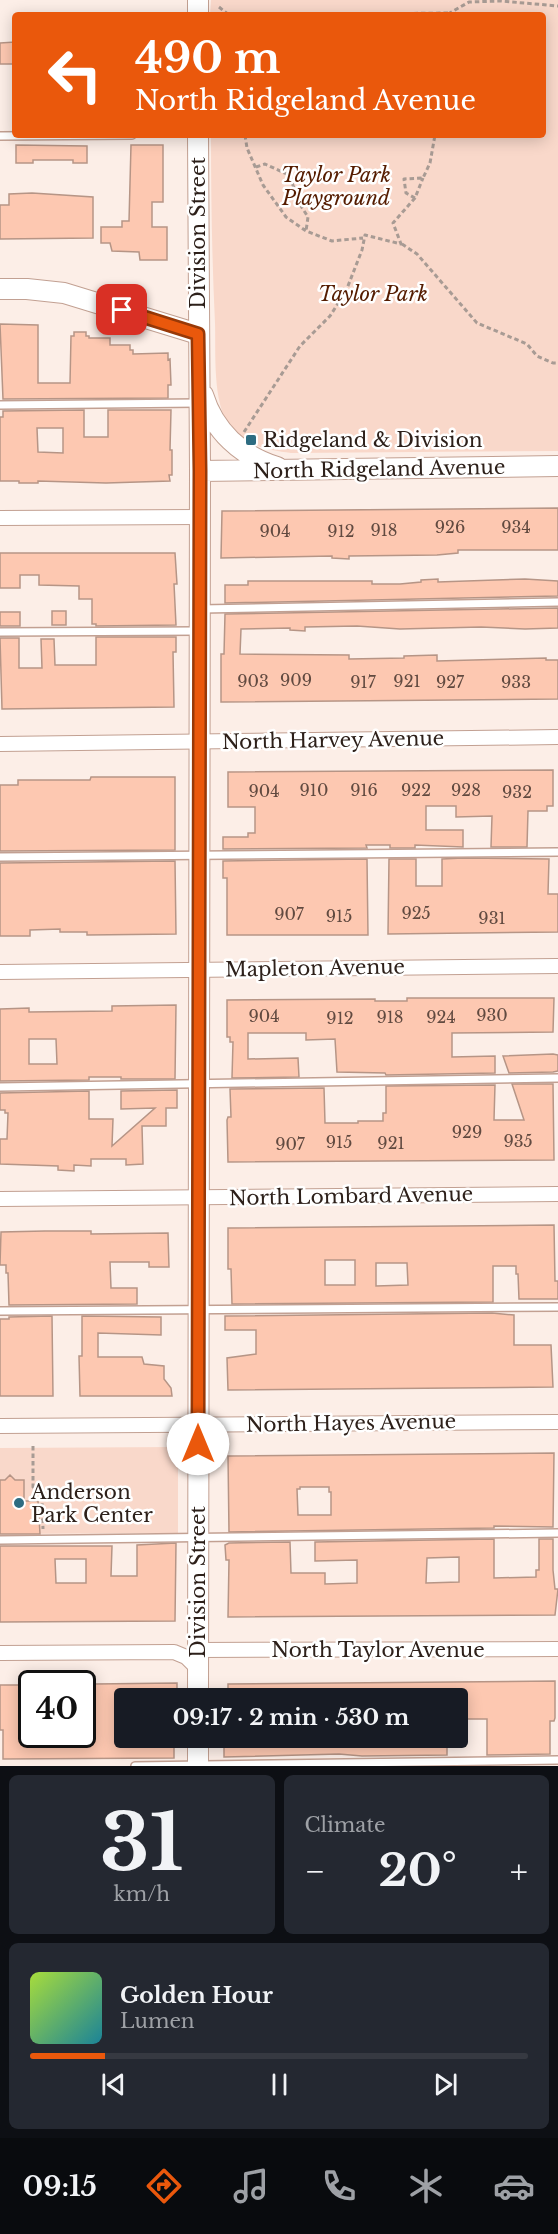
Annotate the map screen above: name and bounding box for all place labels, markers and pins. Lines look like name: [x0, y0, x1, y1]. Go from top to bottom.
pin: [96, 284, 147, 335]
place label: Ridgeland & Division: [263, 428, 483, 452]
marker: Ridgeland & Division: [244, 433, 258, 447]
place label: Anderson Park Center: [30, 1480, 153, 1527]
marker: Anderson Park Center: [12, 1496, 26, 1510]

